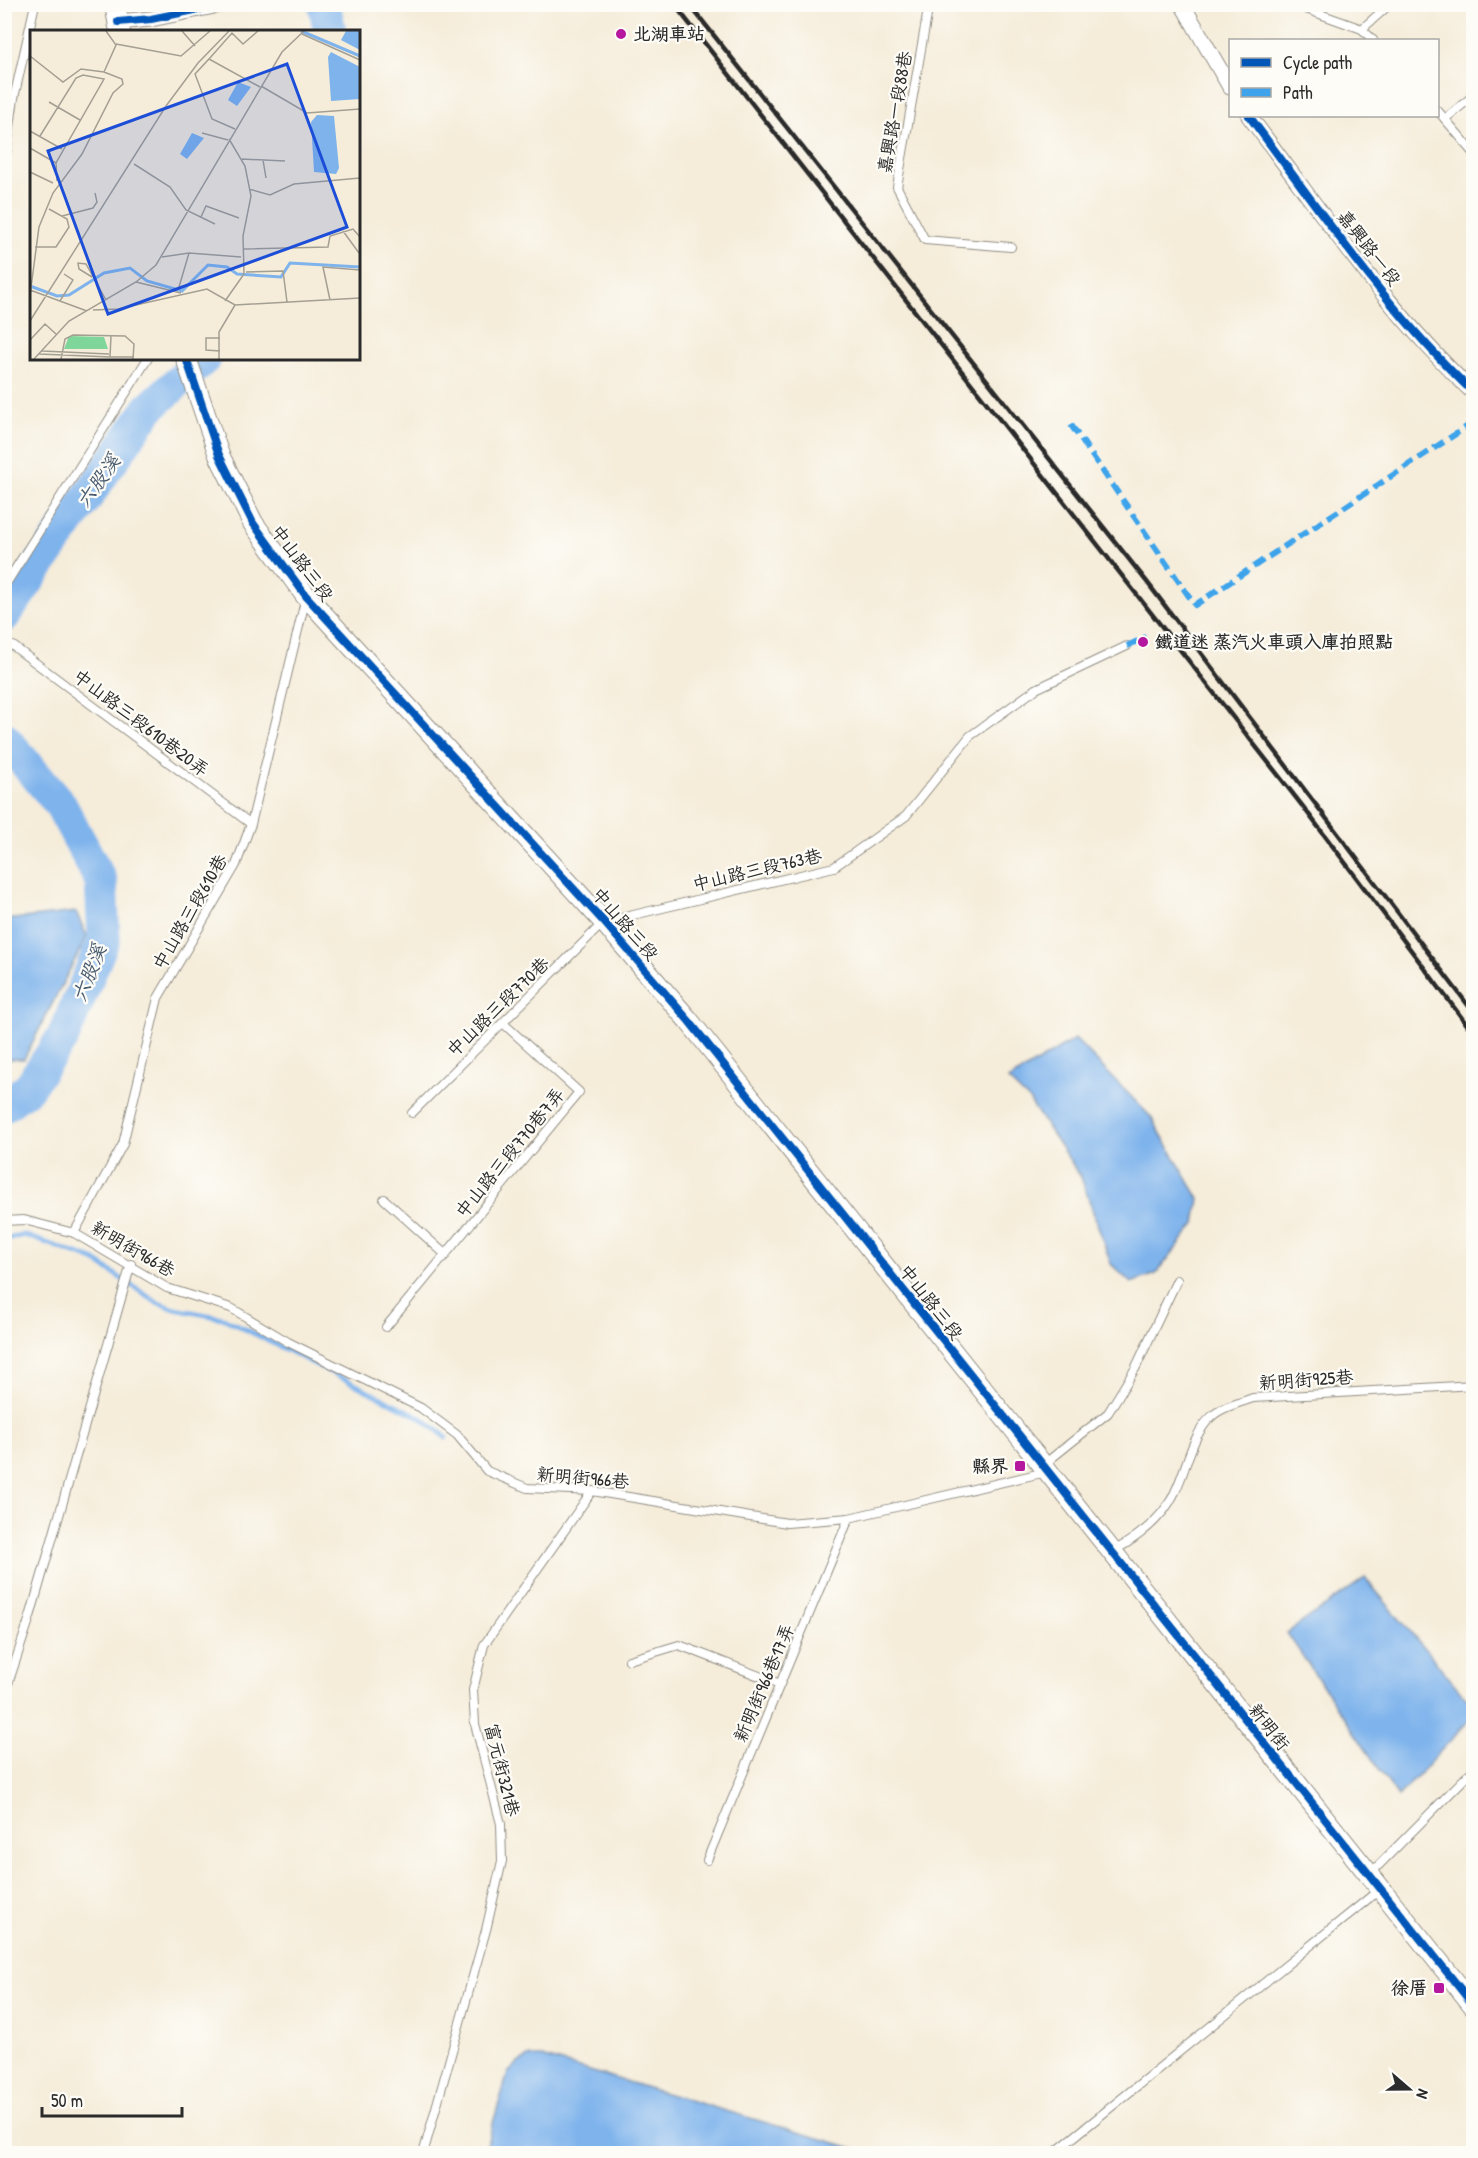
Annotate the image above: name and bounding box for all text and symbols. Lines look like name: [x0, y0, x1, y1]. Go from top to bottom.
place label: 北湖車站: [633, 21, 705, 46]
marker: 北湖車站: [614, 27, 628, 41]
inset map: [30, 30, 360, 360]
legend: [1229, 39, 1439, 117]
street label: 嘉興路一段88巷: [871, 49, 918, 175]
text: Cycle path: [1283, 50, 1353, 75]
text: Path: [1283, 80, 1313, 105]
street label: 嘉興路一段: [1332, 205, 1407, 291]
water label: 六股溪: [69, 448, 126, 513]
street label: 中山路三段: [265, 519, 339, 606]
place label: 鐵道迷 蒸汽火車頭入庫拍照點: [1155, 629, 1393, 654]
marker: 鐵道迷 蒸汽火車頭入庫拍照點: [1136, 635, 1150, 649]
street label: 中山路三段610巷20弄: [68, 663, 214, 782]
street label: 中山路三段763巷: [690, 842, 824, 897]
street label: 中山路三段610巷: [146, 849, 233, 974]
street label: 中山路三段: [586, 882, 664, 966]
water label: 六股溪: [65, 939, 112, 1006]
street label: 中山路三段770巷: [441, 951, 554, 1062]
street label: 中山路三段770巷7弄: [449, 1082, 570, 1223]
street label: 新明街966巷: [87, 1214, 180, 1283]
street label: 中山路三段: [894, 1259, 969, 1345]
street label: 新明街925巷: [1258, 1364, 1354, 1395]
place label: 縣界: [972, 1453, 1008, 1478]
marker: 縣界: [1013, 1459, 1027, 1473]
street label: 新明街966巷: [536, 1461, 630, 1494]
street label: 新明街966巷17弄: [727, 1620, 800, 1746]
street label: 新明街: [1243, 1698, 1296, 1756]
street label: 富元街321巷: [479, 1721, 526, 1819]
place label: 徐厝: [1391, 1975, 1427, 2000]
marker: 徐厝: [1432, 1981, 1446, 1995]
north arrow: [1379, 2059, 1439, 2119]
scale bar: [42, 2080, 182, 2118]
text: N: [1411, 2086, 1435, 2102]
text: 50 m: [51, 2088, 83, 2113]

